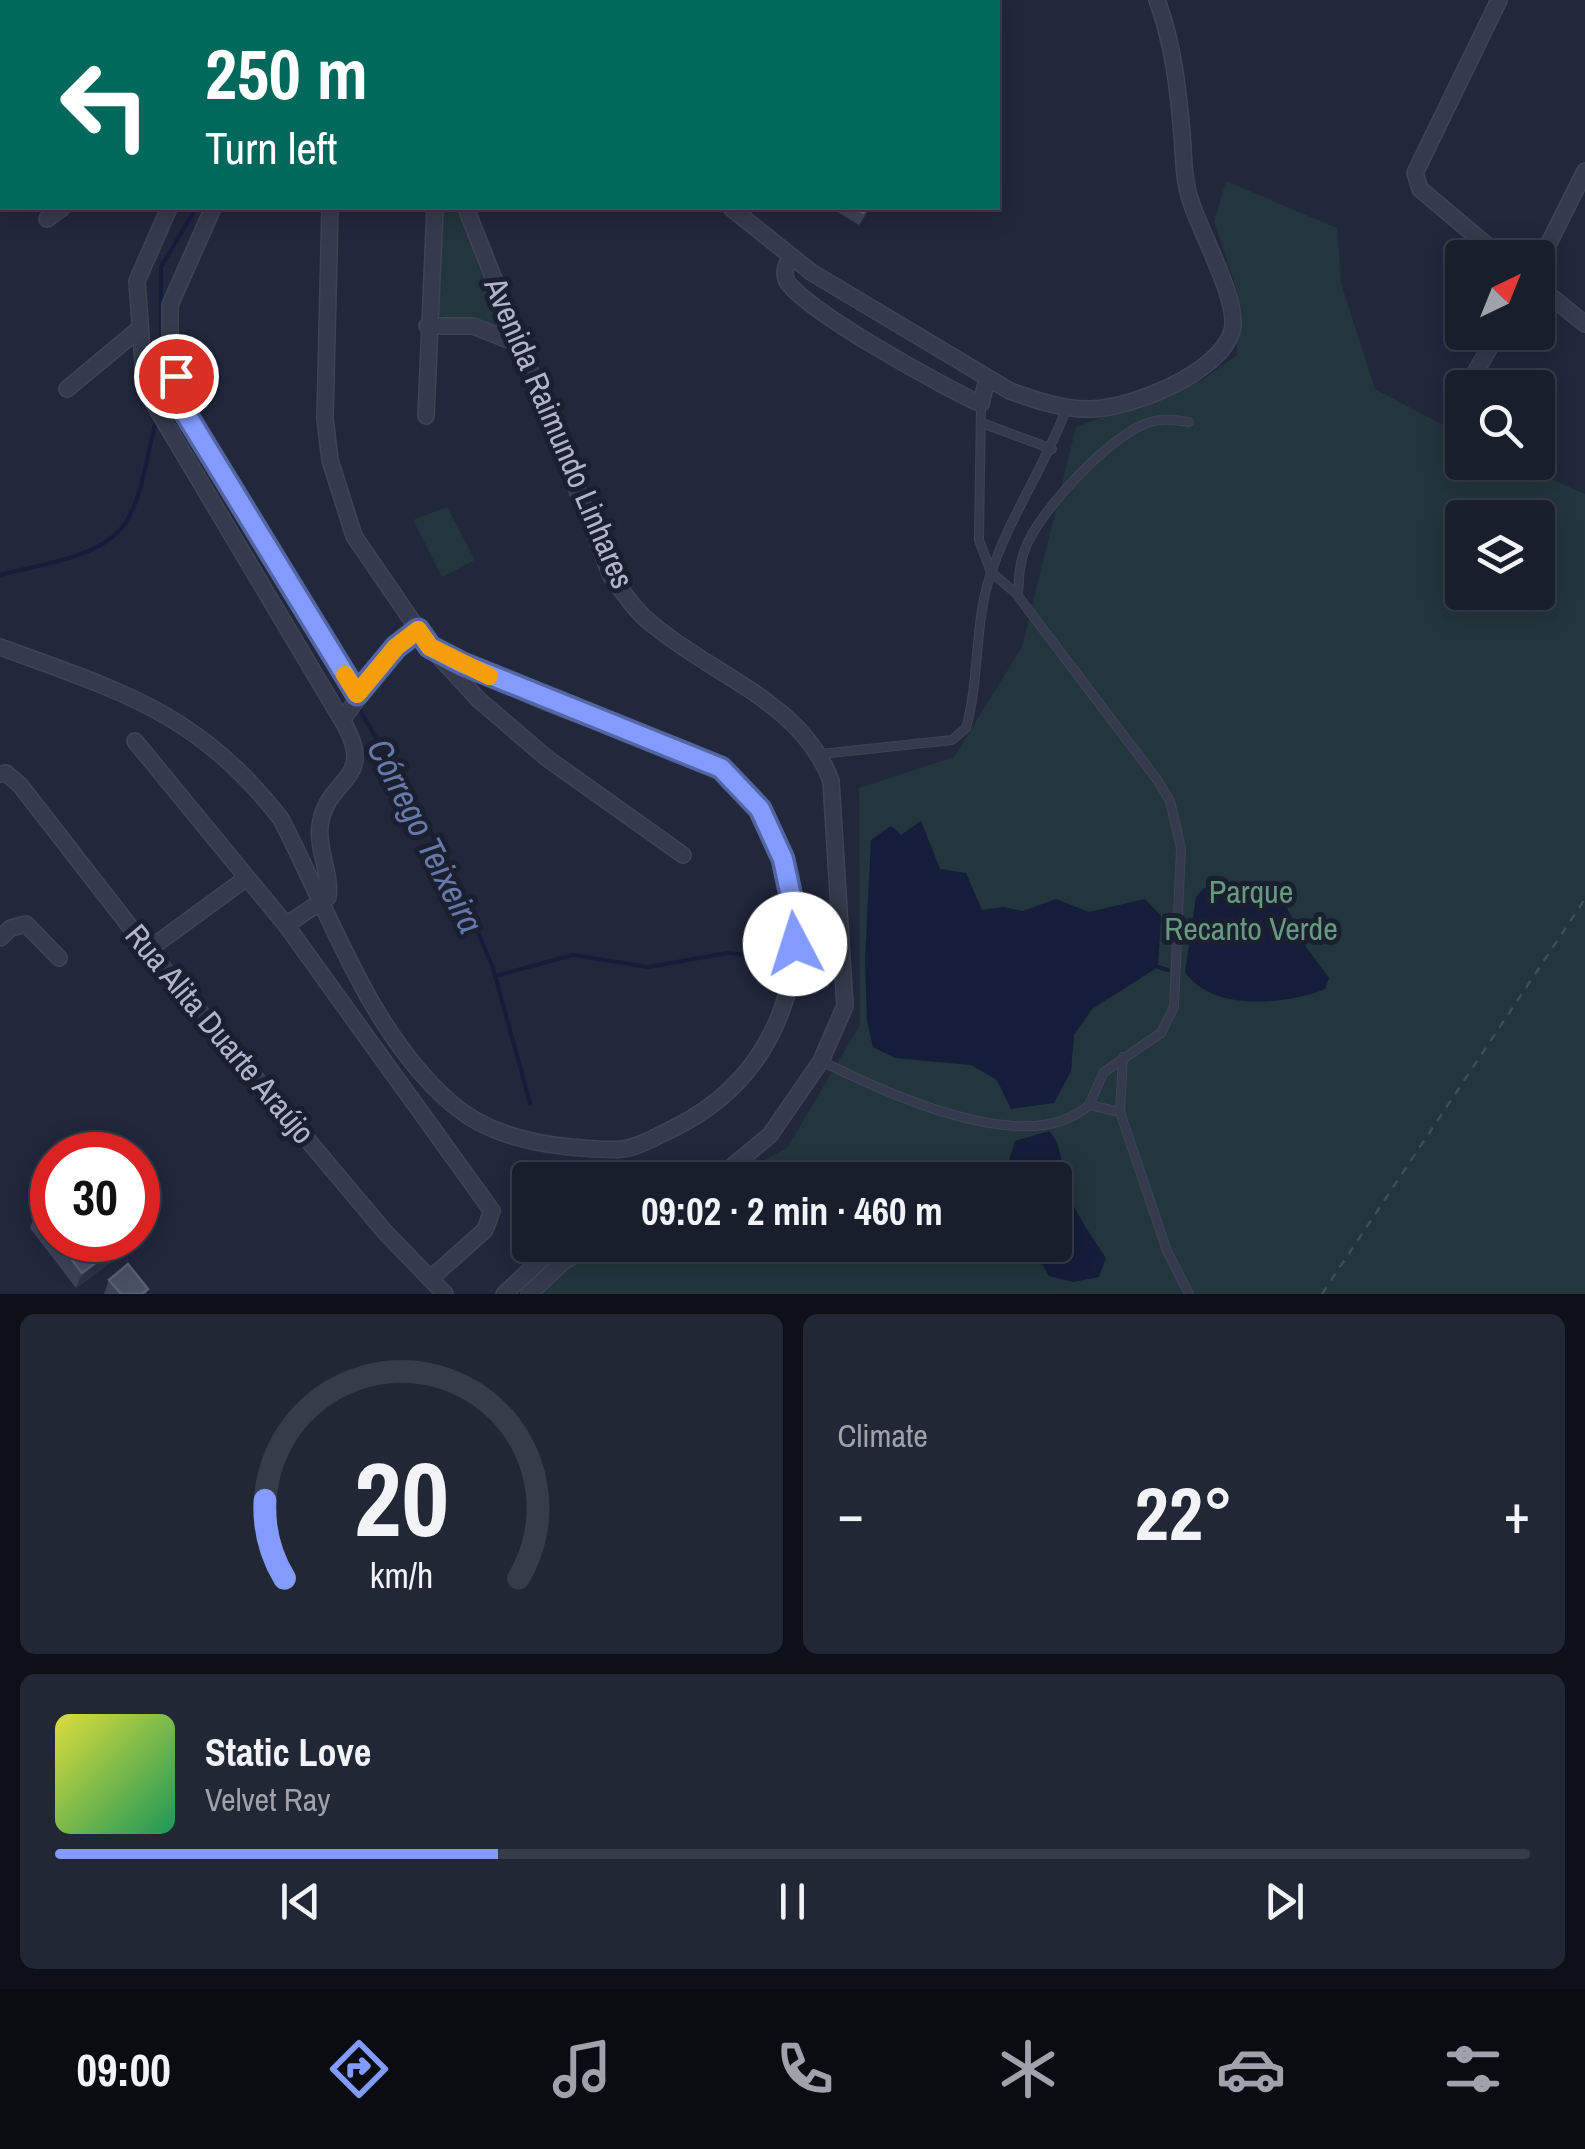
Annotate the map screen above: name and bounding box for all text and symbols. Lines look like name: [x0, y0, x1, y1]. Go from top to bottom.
text: 250 m: [205, 27, 368, 121]
icon: left: [40, 40, 170, 170]
text: Turn left: [205, 117, 337, 178]
north arrow: [1445, 240, 1555, 350]
map controls: [1445, 240, 1555, 610]
street label: Avenida Raimundo Linhares: [474, 270, 644, 595]
pin: [134, 334, 219, 419]
icon: arrive: [149, 349, 204, 404]
button: search: [1445, 370, 1555, 480]
button: layers: [1445, 500, 1555, 610]
water label: Córrego Teixeira: [356, 730, 495, 941]
park label: Parque Recanto Verde: [1164, 870, 1338, 950]
position arrow: [743, 892, 847, 996]
street label: Rua Alita Duarte Araújo: [116, 915, 325, 1153]
speed limit sign: 30: [30, 1132, 160, 1262]
text: 09:02 · 2 min · 460 m: [641, 1186, 943, 1237]
text: Climate: [838, 1414, 928, 1457]
text: 20: [354, 1428, 449, 1568]
text: 22°: [1135, 1462, 1233, 1563]
text: −: [838, 1476, 864, 1550]
text: +: [1504, 1476, 1530, 1550]
text: km/h: [369, 1551, 433, 1599]
text: Static Love: [205, 1727, 371, 1778]
text: Velvet Ray: [205, 1778, 330, 1821]
icon: previous: [273, 1874, 328, 1929]
icon: pause: [765, 1874, 820, 1929]
icon: next: [1257, 1874, 1312, 1929]
icon: directions: [324, 2034, 394, 2104]
icon: music: [547, 2034, 617, 2104]
icon: phone: [770, 2034, 840, 2104]
icon: climate: [993, 2034, 1063, 2104]
icon: car: [1216, 2034, 1286, 2104]
icon: filters: [1438, 2034, 1508, 2104]
text: 09:00: [76, 2039, 171, 2100]

